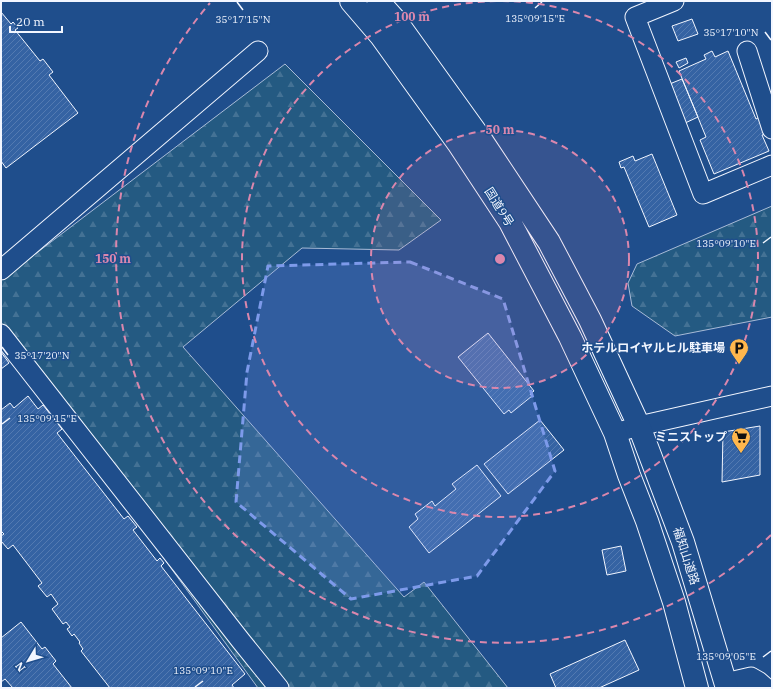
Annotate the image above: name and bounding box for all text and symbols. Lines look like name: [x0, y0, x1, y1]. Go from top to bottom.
scale bar: [10, 8, 62, 34]
text: 100 m: [394, 9, 430, 24]
text: 135°09'15"E: [505, 12, 565, 25]
text: 35°17'15"N: [216, 13, 271, 26]
text: 20 m: [16, 14, 45, 29]
text: 35°17'10"N: [704, 26, 759, 39]
text: 50 m: [486, 122, 515, 137]
street label: 国道9号: [482, 184, 517, 229]
text: 135°09'10"E: [696, 237, 756, 250]
text: 150 m: [95, 251, 131, 266]
centre of rings: [493, 252, 507, 266]
parking icon: ホテルロイヤルヒル駐車場: [728, 337, 750, 365]
place label: ホテルロイヤルヒル駐車場: [581, 340, 725, 355]
text: 35°17'20"N: [15, 349, 70, 362]
text: 135°09'15"E: [17, 412, 77, 425]
supermarket icon: ミニストップ: [730, 426, 752, 454]
place label: ミニストップ: [655, 429, 727, 444]
street label: 福知山道路: [670, 525, 703, 587]
north arrow: [8, 641, 48, 681]
text: 135°09'05"E: [696, 650, 756, 663]
text: N: [12, 659, 28, 675]
text: 135°09'10"E: [173, 664, 233, 677]

